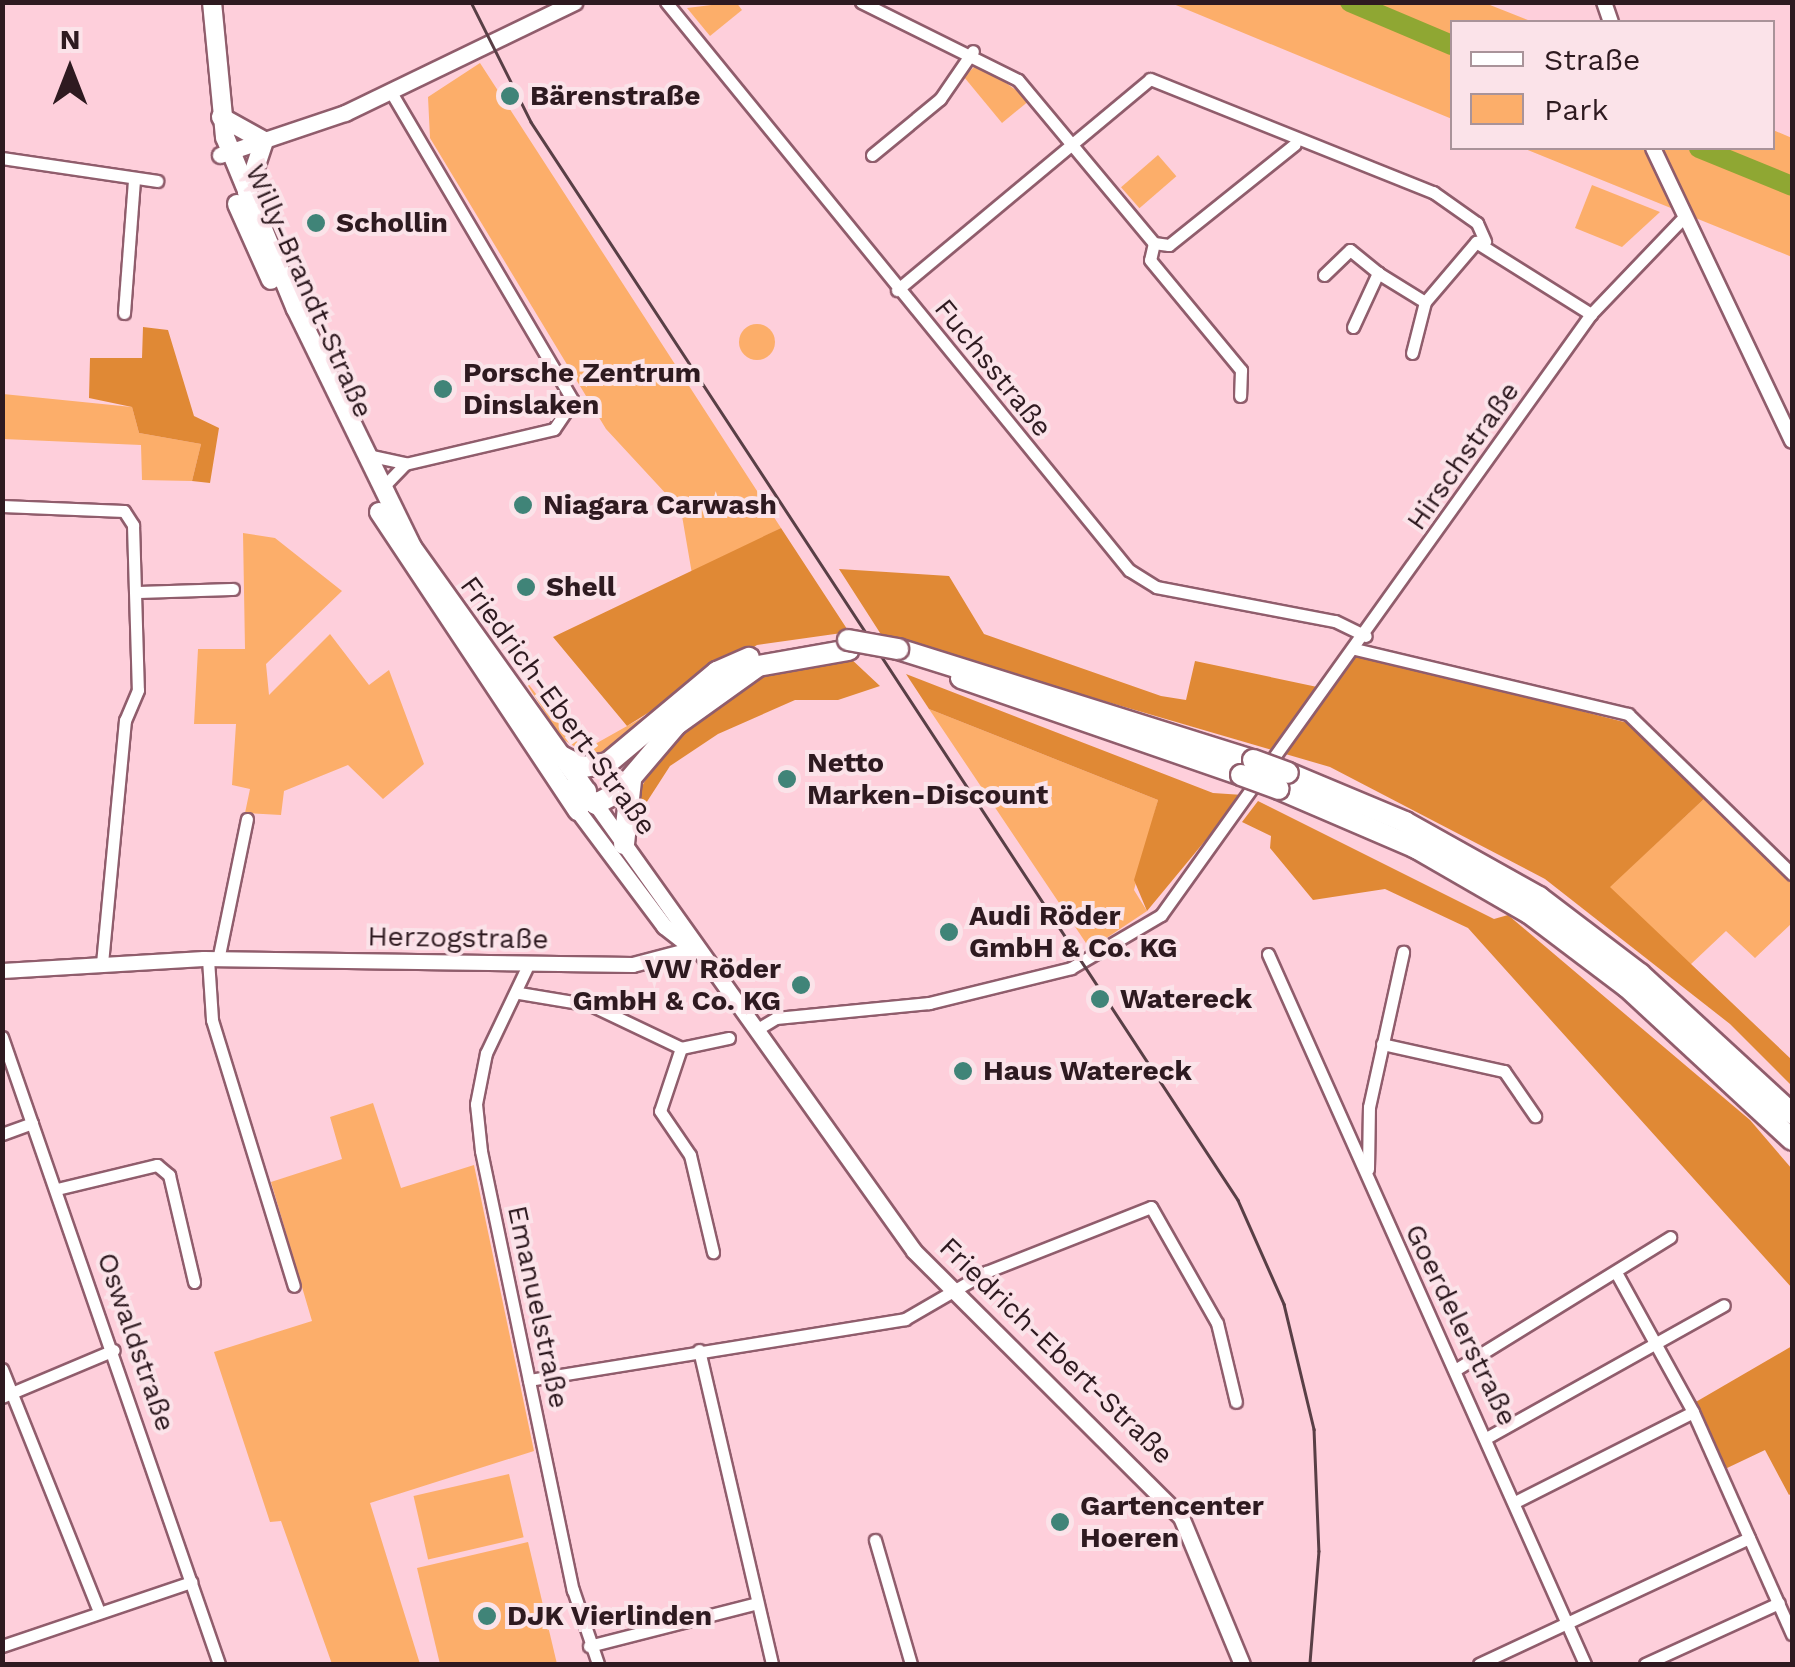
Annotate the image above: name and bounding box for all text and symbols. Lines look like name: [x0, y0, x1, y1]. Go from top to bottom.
north arrow: [20, 20, 120, 120]
legend: [1450, 20, 1775, 150]
text: N: [60, 23, 80, 56]
text: Straße: [1544, 42, 1640, 77]
place label: Bärenstraße: [530, 79, 700, 113]
marker: Bärenstraße: [499, 85, 521, 107]
text: Park: [1544, 92, 1609, 127]
street label: Willy-Brandt-Straße: [238, 159, 380, 423]
place label: Schollin: [336, 206, 448, 240]
marker: Schollin: [305, 212, 327, 234]
street label: Fuchsstraße: [927, 292, 1059, 444]
place label: Porsche Zentrum Dinslaken: [463, 356, 701, 422]
street label: Hirschstraße: [1400, 375, 1526, 537]
marker: Porsche Zentrum Dinslaken: [432, 378, 454, 400]
place label: Niagara Carwash: [543, 488, 777, 522]
marker: Niagara Carwash: [512, 494, 534, 516]
street label: Friedrich-Ebert-Straße: [453, 570, 663, 842]
place label: Shell: [546, 570, 616, 604]
marker: Shell: [515, 576, 537, 598]
place label: Netto Marken-Discount: [807, 746, 1048, 812]
marker: Netto Marken-Discount: [776, 768, 798, 790]
place label: Audi Röder GmbH & Co. KG: [969, 899, 1178, 965]
street label: Herzogstraße: [367, 920, 549, 956]
marker: Audi Röder GmbH & Co. KG: [938, 921, 960, 943]
place label: VW Röder GmbH & Co. KG: [572, 952, 781, 1018]
marker: VW Röder GmbH & Co. KG: [790, 974, 812, 996]
place label: Watereck: [1120, 982, 1252, 1016]
marker: Watereck: [1089, 988, 1111, 1010]
place label: Haus Watereck: [983, 1054, 1192, 1088]
marker: Haus Watereck: [952, 1060, 974, 1082]
street label: Emanuelstraße: [500, 1202, 576, 1412]
street label: Goerdelerstraße: [1398, 1219, 1524, 1431]
street label: Friedrich-Ebert-Straße: [932, 1231, 1180, 1471]
street label: Oswaldstraße: [90, 1248, 182, 1436]
place label: Gartencenter Hoeren: [1080, 1489, 1264, 1555]
marker: Gartencenter Hoeren: [1049, 1511, 1071, 1533]
place label: DJK Vierlinden: [507, 1599, 713, 1633]
marker: DJK Vierlinden: [476, 1605, 498, 1627]

